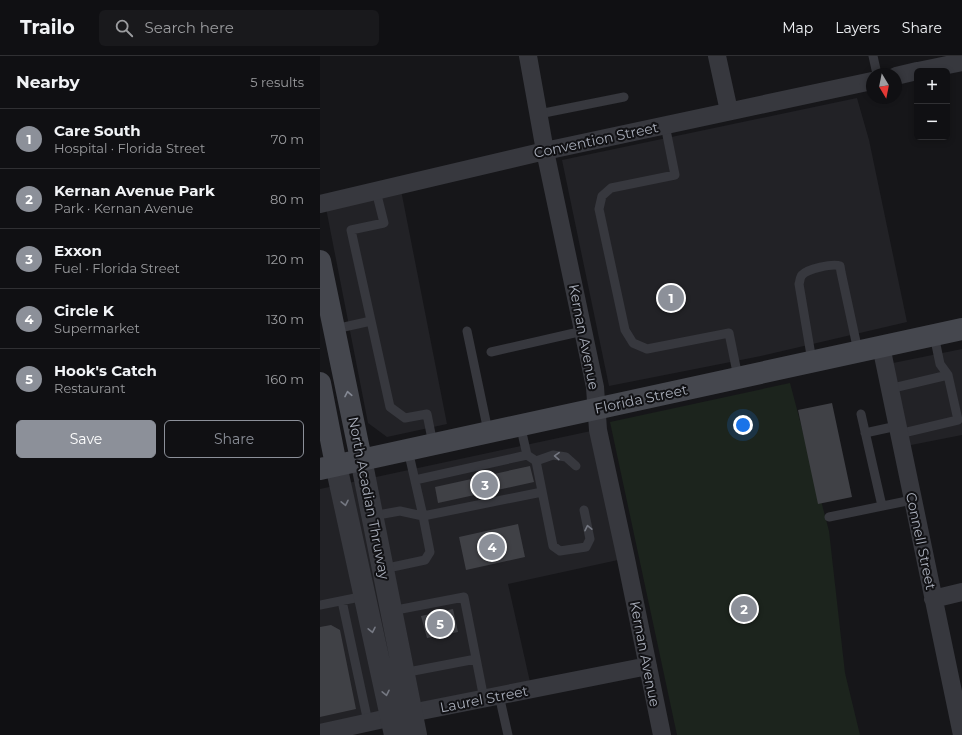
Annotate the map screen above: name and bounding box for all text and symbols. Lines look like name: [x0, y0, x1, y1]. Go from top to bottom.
search box: [99, 10, 379, 46]
text: Trailo: [20, 16, 75, 39]
icon: search: [113, 17, 135, 39]
text: Search here: [145, 18, 234, 37]
text: Map: [782, 19, 813, 37]
text: Layers: [835, 19, 880, 37]
text: Share: [902, 19, 942, 37]
north arrow: [866, 68, 902, 104]
map controls: [914, 68, 950, 140]
button: +: [914, 68, 950, 104]
text: Nearby: [16, 72, 80, 92]
text: 5 results: [250, 74, 304, 90]
button: −: [914, 104, 950, 140]
street label: Convention Street: [532, 118, 660, 162]
text: Care South: [54, 121, 141, 140]
text: 1: [26, 131, 32, 147]
text: 70 m: [271, 131, 304, 147]
text: Hospital · Florida Street: [54, 140, 205, 156]
text: Kernan Avenue Park: [54, 181, 215, 200]
text: 2: [25, 191, 33, 207]
text: 80 m: [270, 191, 304, 207]
text: Park · Kernan Avenue: [54, 200, 193, 216]
text: Exxon: [54, 241, 102, 260]
text: 3: [25, 251, 33, 267]
text: 120 m: [266, 251, 304, 267]
text: Fuel · Florida Street: [54, 260, 180, 276]
street label: Kernan Avenue: [565, 283, 603, 391]
pin: 1: [658, 283, 684, 313]
text: Circle K: [54, 301, 114, 320]
text: 4: [25, 311, 33, 327]
text: 130 m: [266, 311, 304, 327]
text: Supermarket: [54, 320, 140, 336]
text: Hook's Catch: [54, 361, 157, 380]
text: 5: [25, 371, 33, 387]
text: 160 m: [266, 371, 304, 387]
text: Restaurant: [54, 380, 125, 396]
street label: Florida Street: [593, 380, 689, 418]
one-way arrow: [344, 390, 352, 397]
street label: North Acadian Thruway: [344, 415, 394, 581]
your location: [733, 415, 753, 435]
button: Save: [16, 420, 156, 458]
button: Share: [164, 420, 304, 458]
one-way arrow: [554, 452, 560, 460]
pin: 3: [472, 470, 498, 500]
street label: Connell Street: [902, 491, 940, 592]
one-way arrow: [340, 500, 348, 506]
one-way arrow: [584, 525, 592, 532]
pin: 4: [479, 532, 505, 562]
pin: 2: [731, 594, 757, 624]
street label: Kernan Avenue: [626, 600, 664, 708]
pin: 5: [427, 609, 453, 639]
one-way arrow: [368, 627, 376, 633]
street label: Laurel Street: [438, 682, 530, 716]
one-way arrow: [381, 690, 389, 696]

